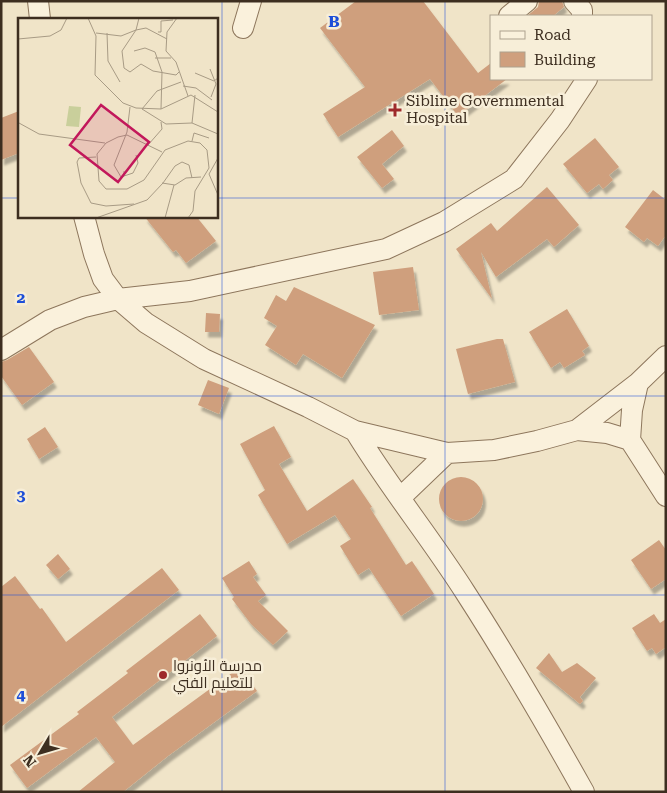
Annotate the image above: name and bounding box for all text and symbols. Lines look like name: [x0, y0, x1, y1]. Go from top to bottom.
text: B: [328, 12, 340, 31]
legend: [490, 15, 652, 80]
inset map: [18, 18, 218, 218]
text: Road: [534, 26, 571, 44]
text: Building: [534, 51, 596, 69]
place label: Sibline Governmental Hospital: [406, 92, 565, 127]
marker: Sibline Governmental Hospital: [388, 103, 402, 117]
text: 2: [17, 288, 26, 307]
text: 3: [17, 486, 26, 505]
place label: مدرسة الأونروا للتعليم الفني: [173, 657, 262, 695]
marker: مدرسة الأونروا للتعليم الفني: [157, 669, 169, 681]
text: 4: [17, 685, 26, 704]
north arrow: [15, 728, 65, 778]
text: N: [20, 752, 39, 770]

